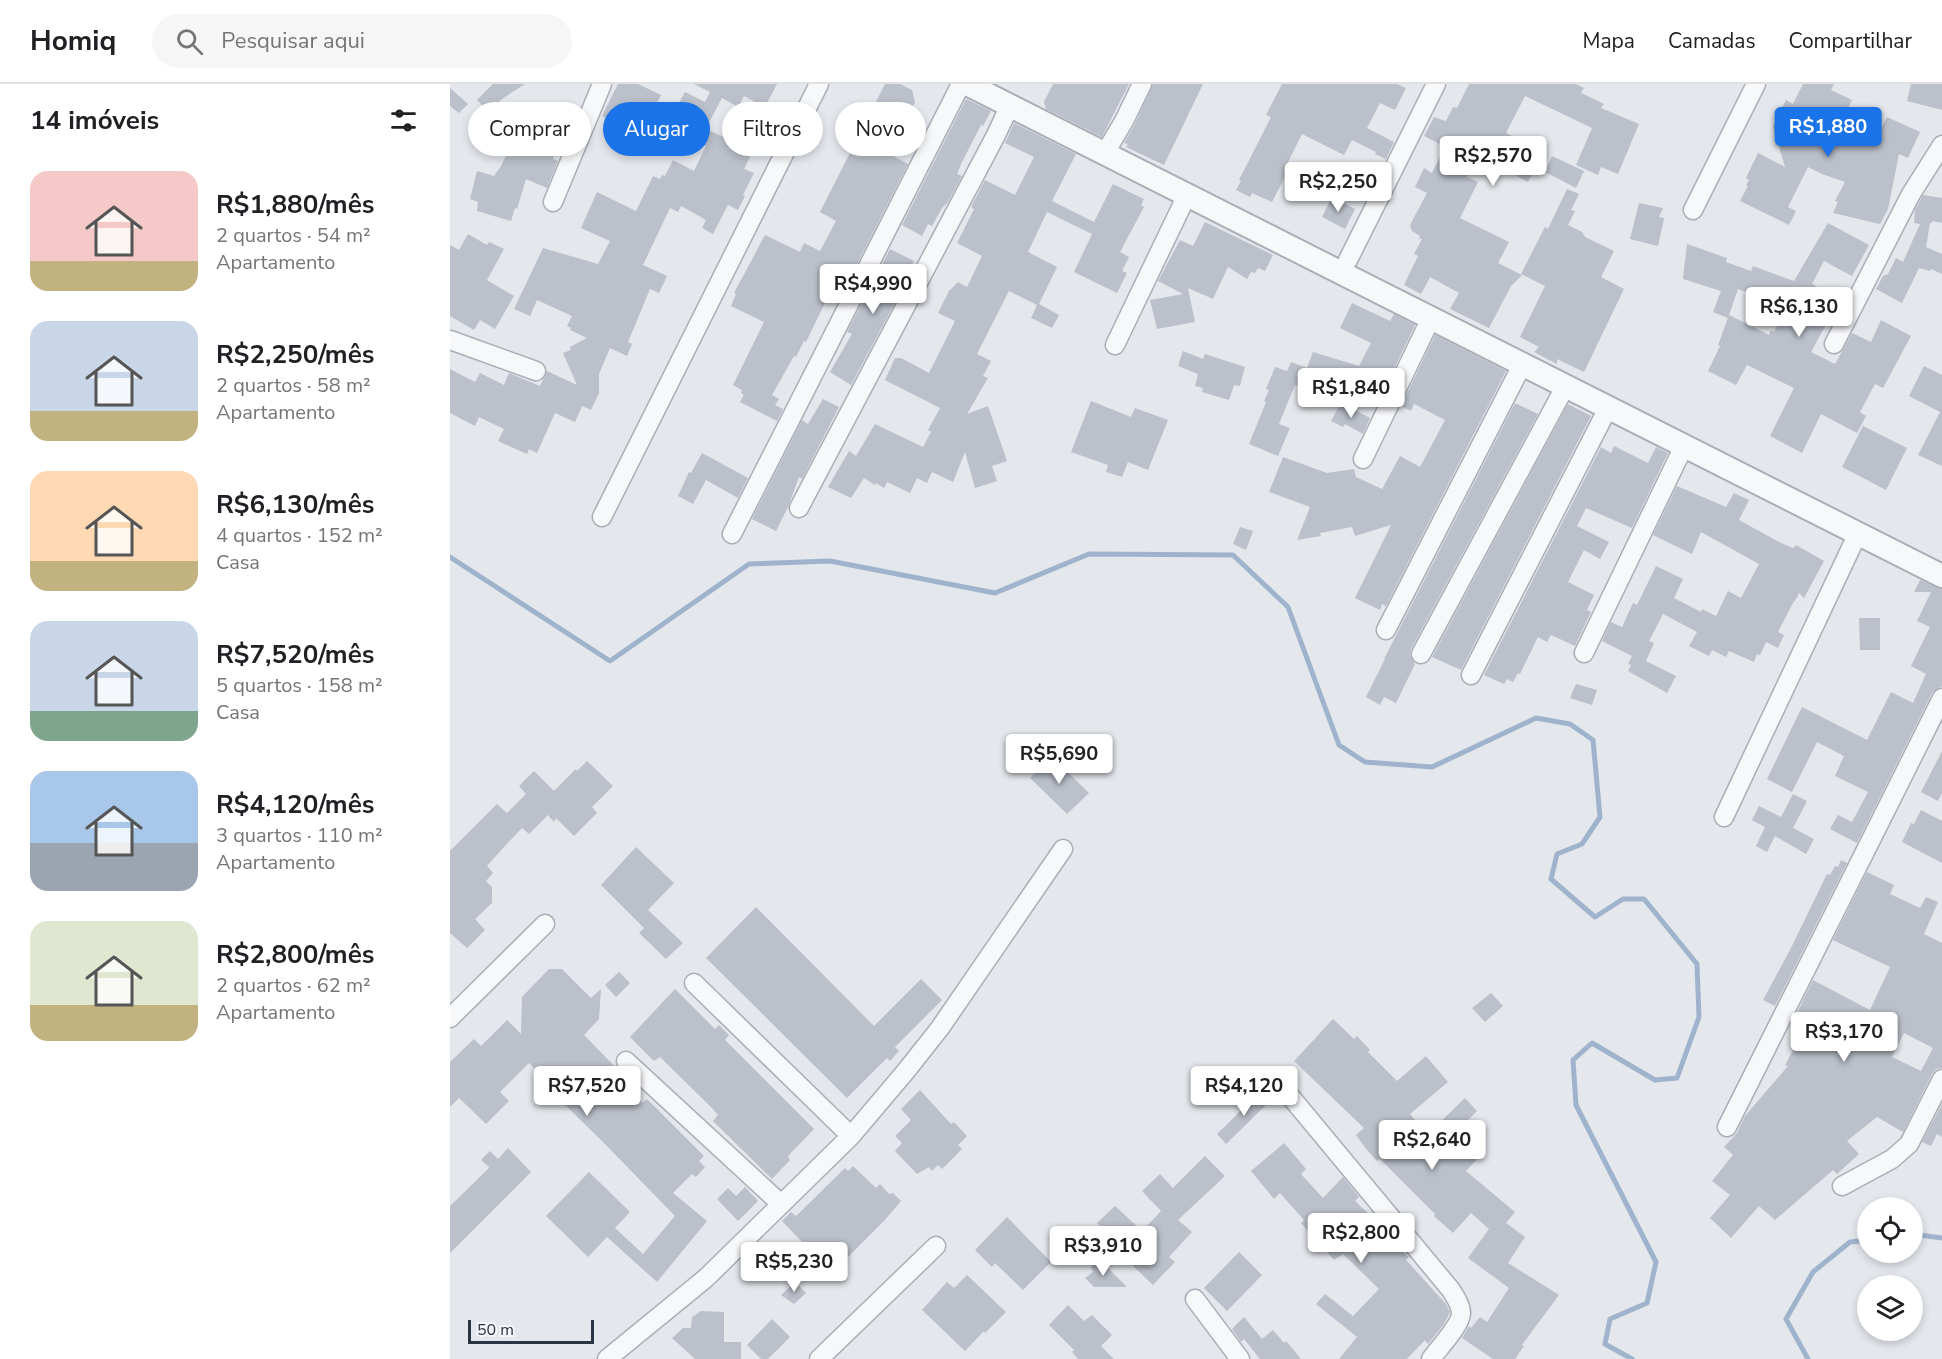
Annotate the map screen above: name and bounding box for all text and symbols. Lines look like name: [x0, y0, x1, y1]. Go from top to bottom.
search box: [152, 14, 572, 68]
text: Homiq: [30, 22, 116, 60]
icon: search: [173, 25, 206, 58]
text: Pesquisar aqui: [221, 26, 365, 56]
text: Mapa: [1583, 27, 1635, 55]
text: Camadas: [1668, 27, 1755, 55]
text: Compartilhar: [1788, 27, 1912, 55]
chip: Comprar: [468, 102, 591, 156]
chip: Alugar: [603, 102, 710, 156]
chip: Filtros: [722, 102, 823, 156]
chip: Novo: [835, 102, 926, 156]
text: 14 imóveis: [30, 103, 159, 138]
icon: filters: [387, 104, 420, 137]
pin: R$1,880: [1773, 107, 1883, 158]
text: R$1,880: [1789, 113, 1867, 140]
pin: R$2,570: [1438, 136, 1548, 187]
text: R$2,570: [1454, 142, 1532, 169]
pin: R$2,250: [1283, 162, 1393, 213]
text: R$2,250: [1299, 168, 1377, 195]
text: R$1,880/mês: [216, 187, 374, 222]
icon: home: [78, 195, 150, 267]
text: 2 quartos · 54 m²: [216, 222, 371, 249]
text: Apartamento: [216, 249, 335, 276]
pin: R$4,990: [818, 264, 928, 315]
text: R$4,990: [834, 270, 912, 297]
pin: R$6,130: [1744, 287, 1854, 338]
text: R$6,130: [1760, 293, 1838, 320]
text: R$2,250/mês: [216, 337, 374, 372]
icon: home: [78, 345, 150, 417]
pin: R$1,840: [1296, 368, 1406, 419]
text: 2 quartos · 58 m²: [216, 372, 371, 399]
text: R$1,840: [1312, 374, 1390, 401]
text: Apartamento: [216, 399, 335, 426]
text: R$6,130/mês: [216, 487, 374, 522]
icon: home: [78, 495, 150, 567]
text: 4 quartos · 152 m²: [216, 522, 383, 549]
text: Casa: [216, 549, 260, 576]
text: R$7,520/mês: [216, 637, 374, 672]
icon: home: [78, 645, 150, 717]
text: 5 quartos · 158 m²: [216, 672, 383, 699]
text: Casa: [216, 699, 260, 726]
pin: R$5,690: [1004, 734, 1114, 785]
text: R$5,690: [1020, 740, 1098, 767]
text: R$4,120/mês: [216, 787, 374, 822]
icon: home: [78, 795, 150, 867]
text: 3 quartos · 110 m²: [216, 822, 383, 849]
text: Apartamento: [216, 849, 335, 876]
text: R$2,800/mês: [216, 937, 374, 972]
icon: home: [78, 945, 150, 1017]
text: 2 quartos · 62 m²: [216, 972, 371, 999]
text: Apartamento: [216, 999, 335, 1026]
pin: R$3,170: [1789, 1012, 1899, 1063]
text: R$3,170: [1805, 1018, 1883, 1045]
pin: R$7,520: [532, 1066, 642, 1117]
pin: R$4,120: [1189, 1066, 1299, 1117]
text: R$7,520: [548, 1072, 626, 1099]
text: R$4,120: [1205, 1072, 1283, 1099]
pin: R$2,640: [1377, 1120, 1487, 1171]
text: R$2,640: [1393, 1126, 1471, 1153]
map controls: [1857, 1197, 1923, 1341]
button: locate: [1857, 1197, 1923, 1263]
pin: R$2,800: [1306, 1213, 1416, 1264]
text: R$2,800: [1322, 1219, 1400, 1246]
pin: R$3,910: [1048, 1226, 1158, 1277]
text: R$3,910: [1064, 1232, 1142, 1259]
pin: R$5,230: [739, 1242, 849, 1293]
text: R$5,230: [755, 1248, 833, 1275]
button: layers: [1857, 1275, 1923, 1341]
scale bar: [468, 1317, 594, 1344]
text: 50 m: [477, 1319, 514, 1341]

